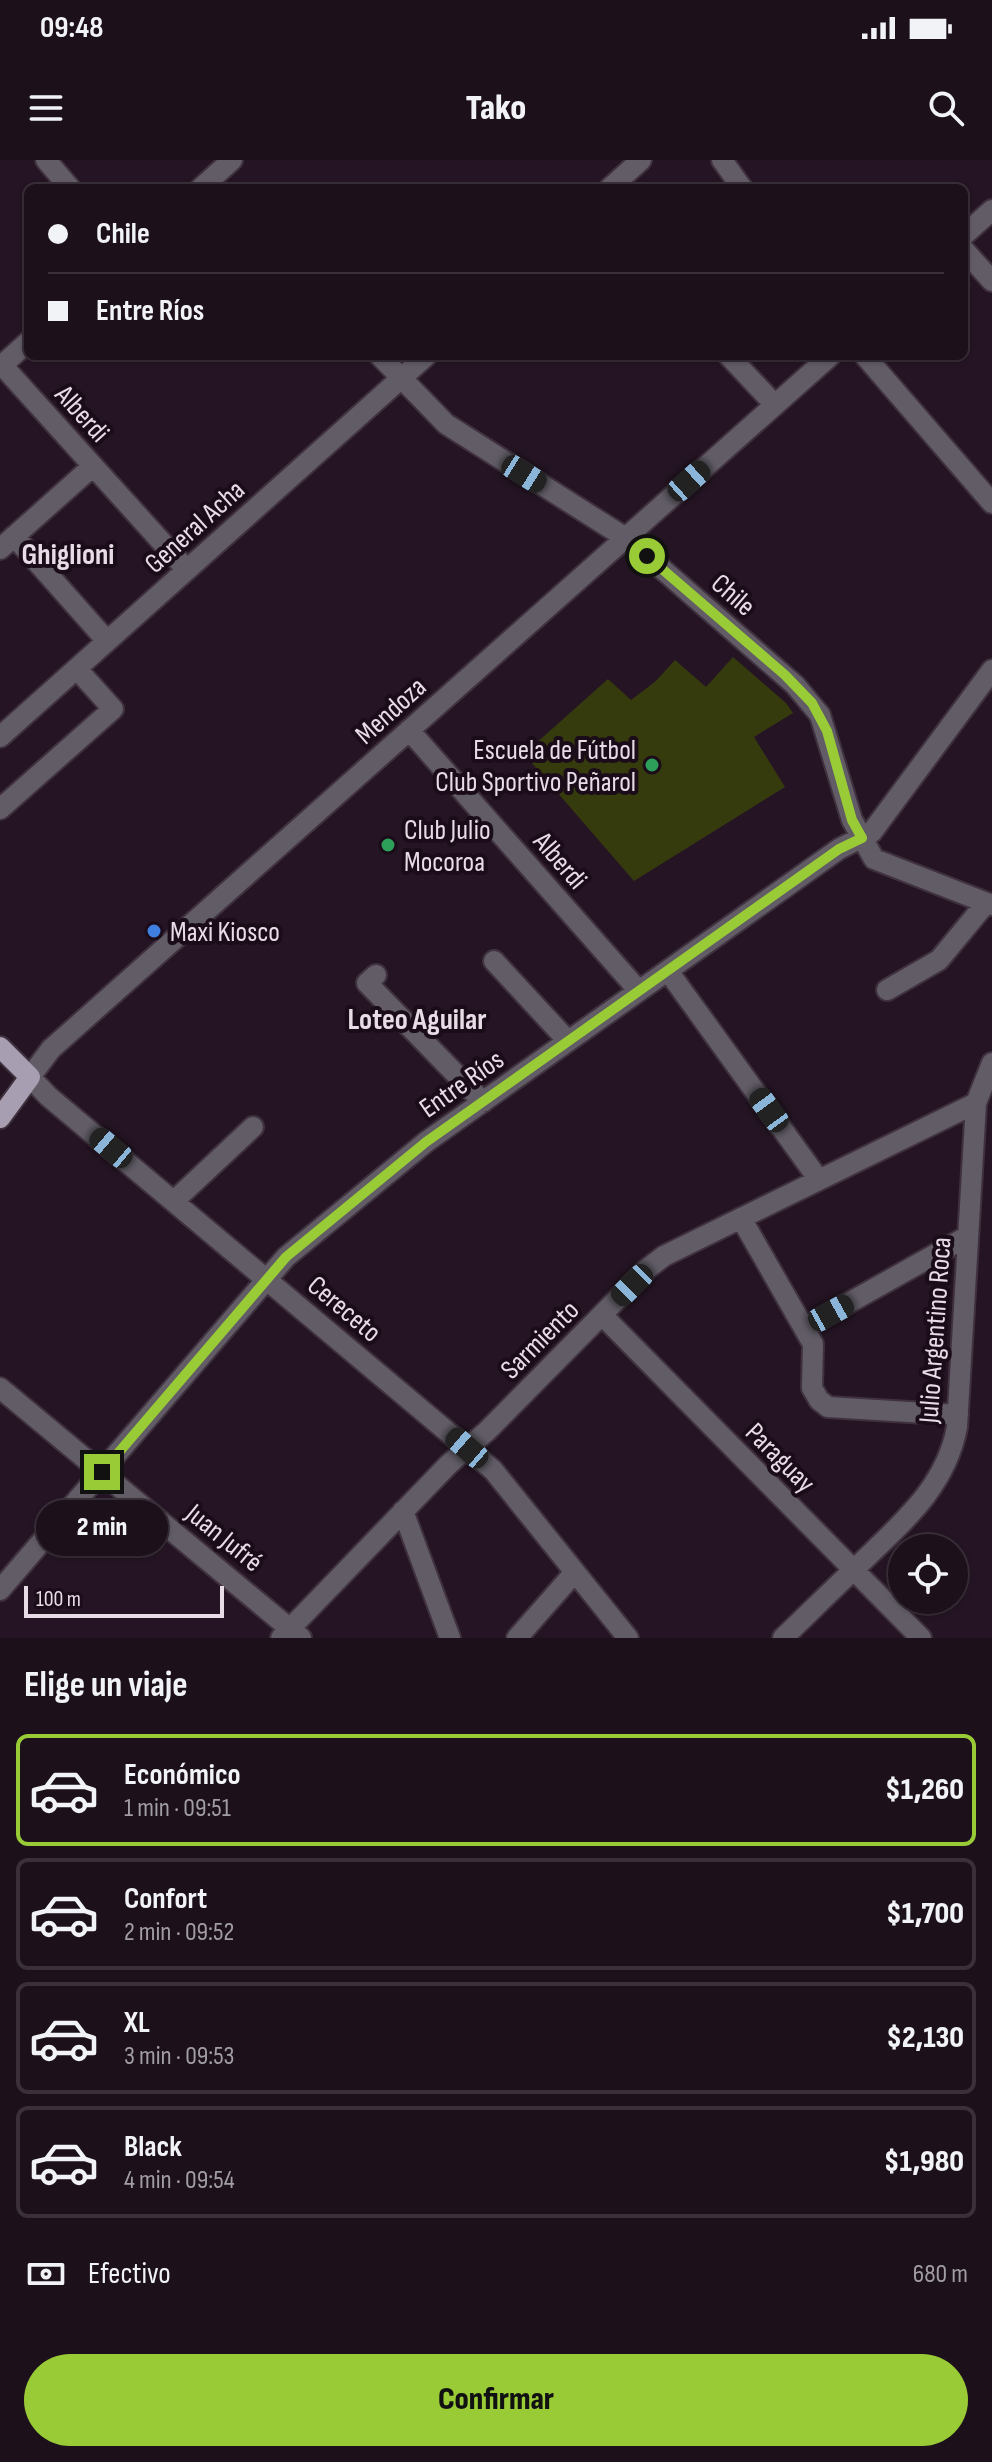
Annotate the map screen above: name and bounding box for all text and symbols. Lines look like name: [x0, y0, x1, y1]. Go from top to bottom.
text: 09:48: [40, 10, 103, 46]
icon: menu: [24, 86, 68, 130]
icon: search: [924, 86, 968, 130]
text: Tako: [466, 87, 526, 130]
text: Chile: [96, 216, 150, 252]
text: Entre Ríos: [96, 293, 204, 329]
street label: Alberdi: [47, 378, 116, 449]
car: [497, 451, 551, 497]
car: [663, 456, 715, 506]
street label: General Acha: [138, 474, 252, 580]
district label: Ghiglioni: [22, 537, 114, 573]
route start: [629, 538, 665, 574]
street label: Chile: [704, 567, 762, 623]
street label: Mendoza: [349, 671, 433, 751]
place label: Escuela de Fútbol Club Sportivo Peñarol: [435, 734, 636, 799]
marker: Escuela de Fútbol Club Sportivo Peñarol: [643, 756, 661, 774]
place label: Club Julio Mocoroa: [404, 814, 491, 879]
street label: Alberdi: [525, 825, 594, 896]
marker: Club Julio Mocoroa: [379, 836, 397, 854]
place label: Maxi Kiosco: [170, 916, 280, 949]
marker: Maxi Kiosco: [145, 922, 163, 940]
district label: Loteo Aguilar: [347, 1002, 487, 1038]
street label: Entre Ríos: [413, 1043, 510, 1125]
car: [745, 1084, 793, 1136]
car: [85, 1123, 137, 1173]
street label: Julio Argentino Roca: [912, 1236, 958, 1425]
car: [607, 1260, 657, 1310]
street label: Cereceto: [301, 1269, 387, 1349]
car: [804, 1291, 858, 1335]
street label: Sarmiento: [494, 1294, 586, 1386]
street label: Paraguay: [738, 1416, 822, 1500]
car: [441, 1423, 493, 1473]
route end: [84, 1454, 120, 1490]
street label: Juan Jufré: [178, 1497, 269, 1579]
callout: 2 min: [36, 1500, 168, 1556]
text: 2 min: [77, 1512, 127, 1543]
map controls: [888, 1534, 968, 1614]
button: locate: [888, 1534, 968, 1614]
scale bar: [24, 1582, 224, 1618]
text: 100 m: [36, 1586, 81, 1613]
text: Elige un viaje: [24, 1664, 188, 1707]
icon: car: [28, 1754, 100, 1826]
text: Económico: [124, 1757, 241, 1793]
text: $1,260: [885, 1772, 964, 1808]
text: 1 min · 09:51: [124, 1793, 231, 1824]
icon: car: [28, 1878, 100, 1950]
text: Confort: [124, 1881, 207, 1917]
text: $1,700: [886, 1896, 964, 1932]
text: 2 min · 09:52: [124, 1917, 234, 1948]
icon: car: [28, 2002, 100, 2074]
text: XL: [124, 2005, 150, 2041]
text: $2,130: [887, 2020, 964, 2056]
text: 3 min · 09:53: [124, 2041, 234, 2072]
icon: car: [28, 2126, 100, 2198]
text: Black: [124, 2129, 182, 2165]
text: $1,980: [884, 2144, 964, 2180]
text: 4 min · 09:54: [124, 2165, 235, 2196]
icon: cash: [24, 2252, 68, 2296]
text: Efectivo: [88, 2256, 171, 2292]
text: 680 m: [913, 2259, 968, 2290]
button: Confirmar: [24, 2354, 968, 2446]

